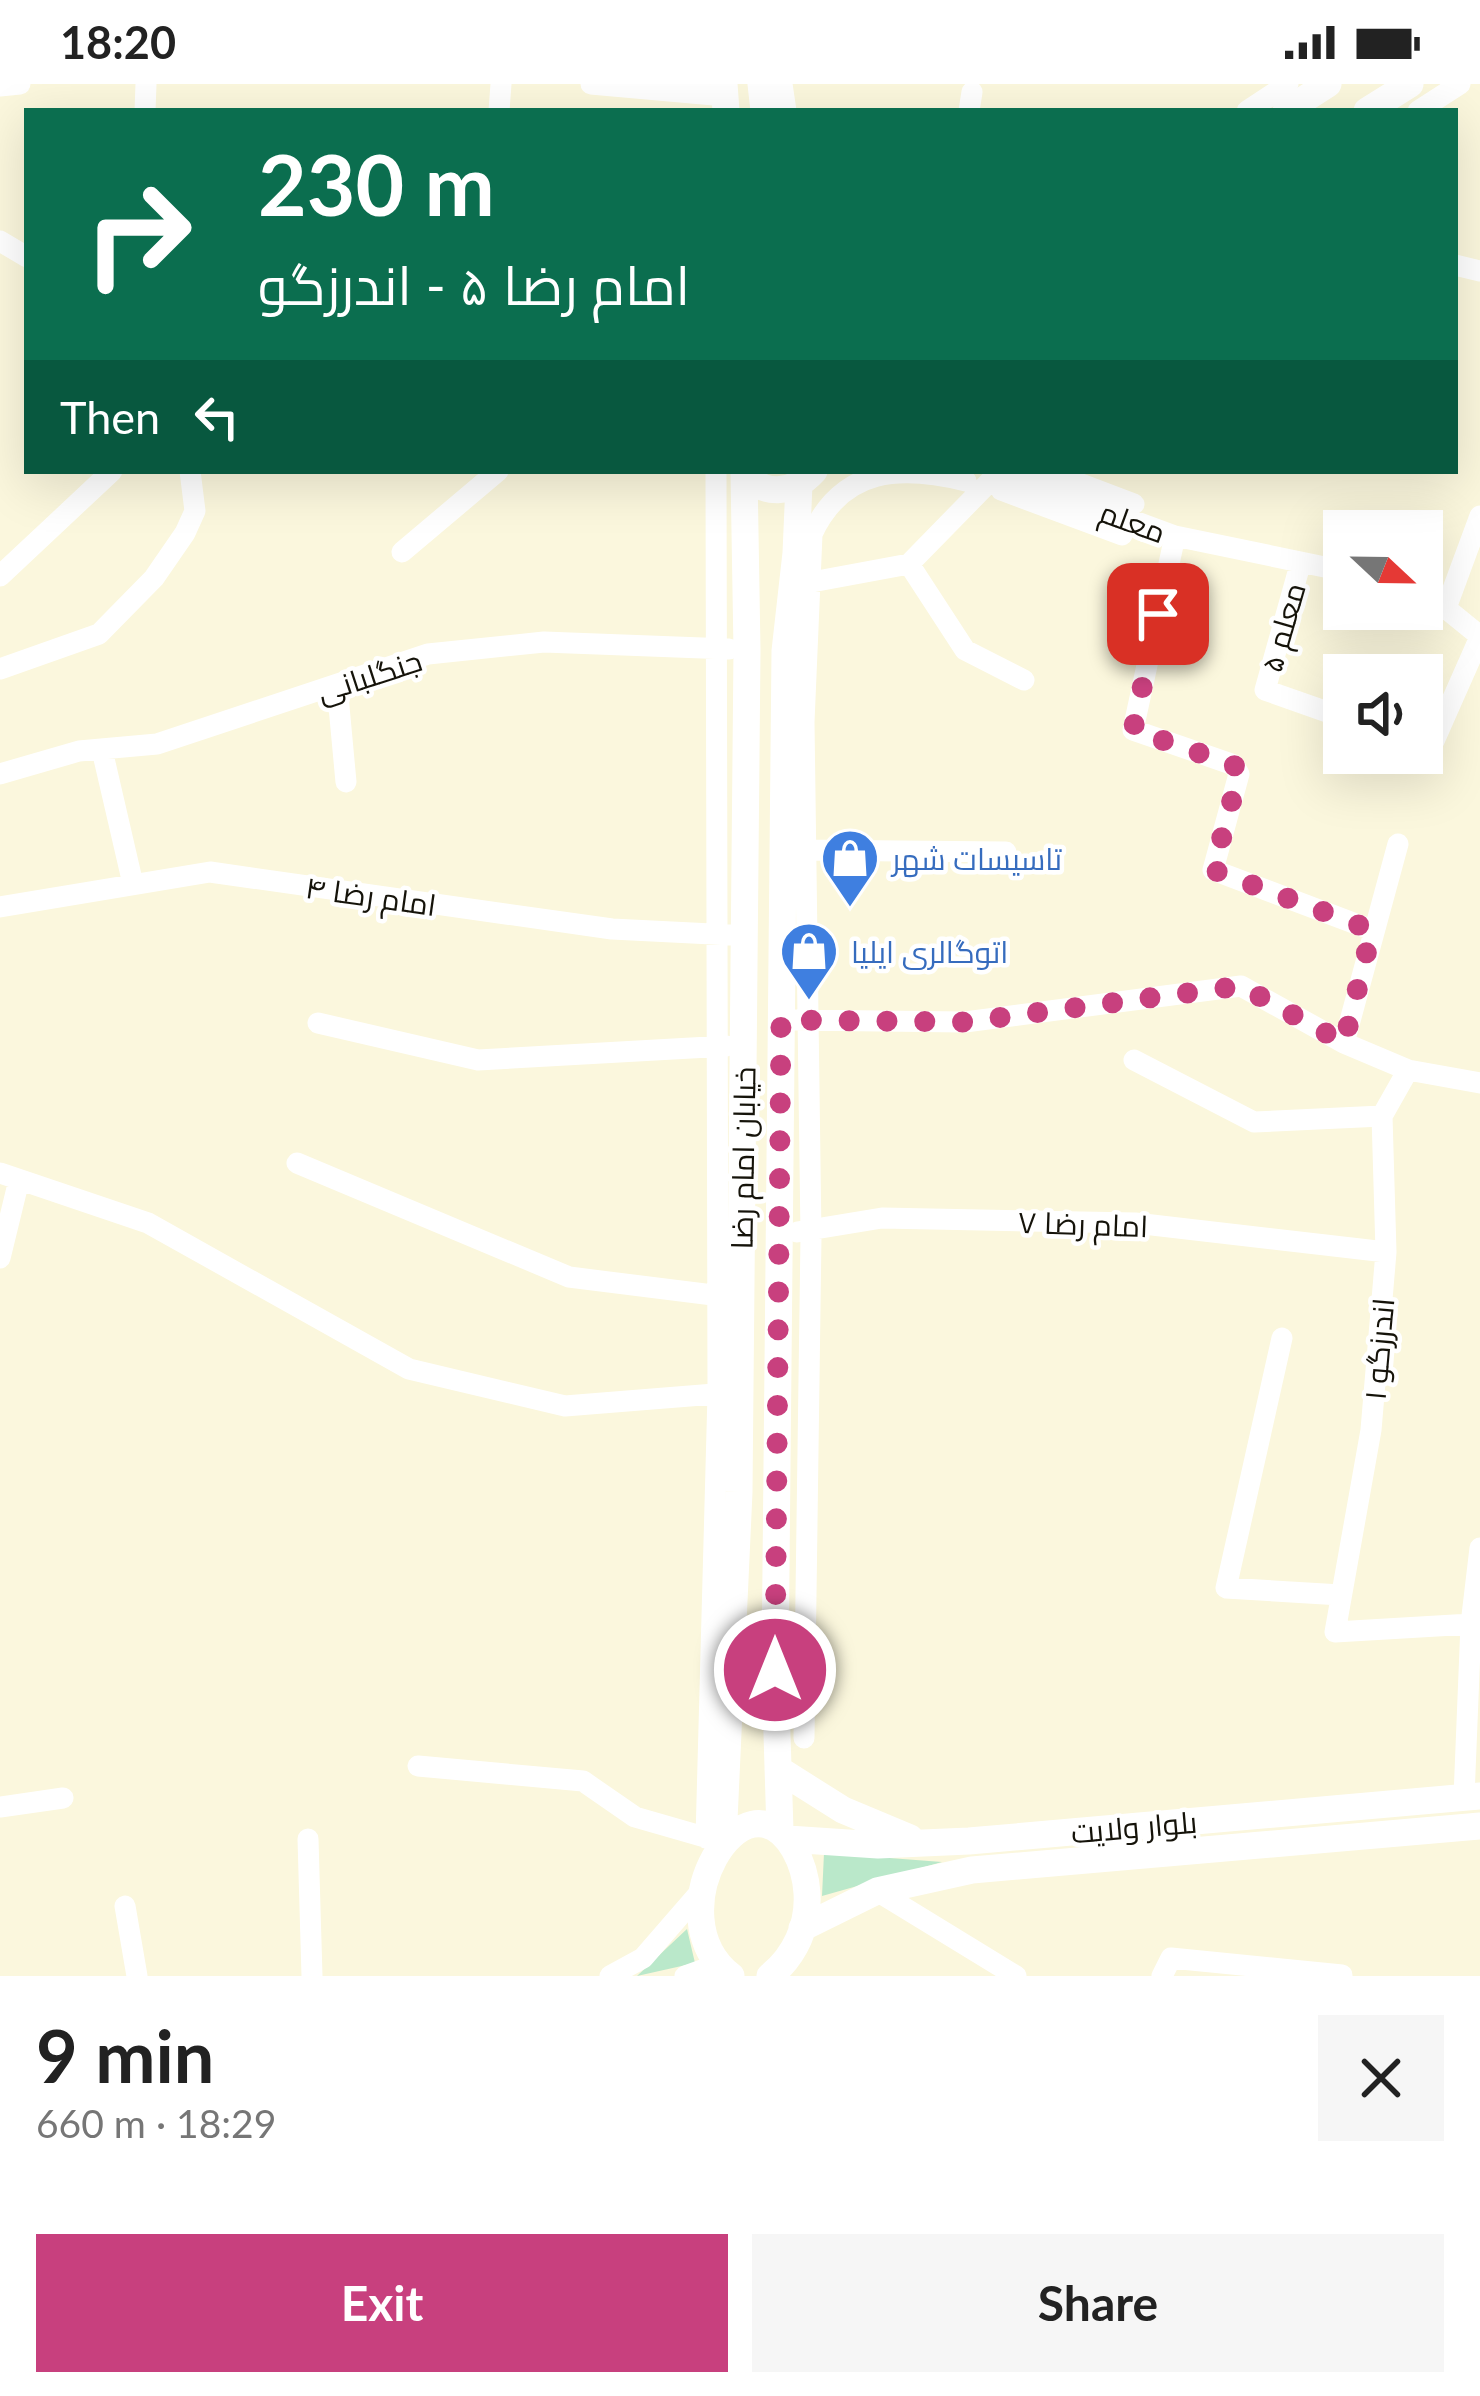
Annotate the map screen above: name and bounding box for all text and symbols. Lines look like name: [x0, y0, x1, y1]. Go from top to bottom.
text: 18:20: [60, 15, 176, 69]
text: 230 m: [258, 133, 495, 234]
icon: right: [60, 156, 216, 312]
text: امام رضا ۵ - اندرزگو: [258, 252, 690, 317]
icon: left: [184, 384, 250, 450]
text: Then: [60, 390, 160, 444]
street label: معلم: [1094, 493, 1171, 553]
north arrow: [1323, 510, 1443, 630]
map controls: [1323, 510, 1443, 774]
pin: [1107, 563, 1209, 665]
street label: معلم ۵: [1252, 578, 1316, 677]
icon: arrive: [1125, 581, 1191, 647]
street label: جنگلبانی: [312, 641, 427, 711]
button: sound: [1323, 654, 1443, 774]
shop icon: تاسیسات شهر: [819, 827, 881, 909]
place label: تاسیسات شهر: [890, 840, 1062, 878]
street label: امام رضا ۴: [303, 868, 439, 926]
shop icon: اتوگالری ایلیا: [778, 920, 840, 1002]
place label: اتوگالری ایلیا: [851, 933, 1008, 970]
street label: خیابان امام رضا: [722, 1066, 766, 1250]
street label: امام رضا ۷: [1017, 1203, 1149, 1247]
street label: اندرزگو ۱: [1356, 1296, 1401, 1402]
position arrow: [712, 1607, 838, 1733]
street label: بلوار ولایت: [1069, 1803, 1199, 1850]
text: 9 min: [36, 2012, 214, 2098]
button: close: [1318, 2015, 1444, 2141]
text: 660 m · 18:29: [36, 2100, 276, 2146]
button: Exit: [36, 2234, 728, 2372]
button: Share: [752, 2234, 1444, 2372]

